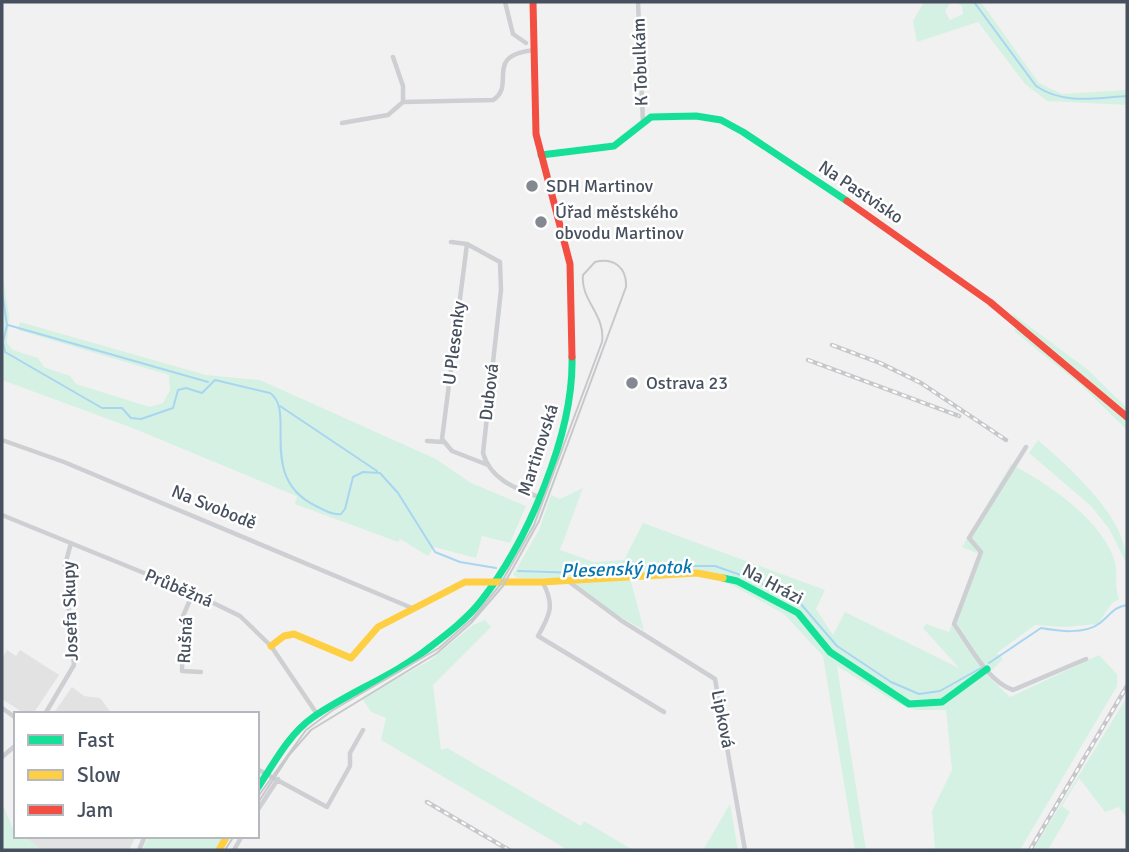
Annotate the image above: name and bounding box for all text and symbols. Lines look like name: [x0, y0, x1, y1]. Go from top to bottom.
street label: K Tobulkám: [627, 17, 653, 107]
street label: Na Pastvisko: [814, 156, 908, 228]
place label: SDH Martinov: [546, 175, 654, 197]
marker: SDH Martinov: [524, 178, 540, 194]
place label: Úřad městského obvodu Martinov: [555, 201, 684, 244]
marker: Úřad městského obvodu Martinov: [533, 214, 549, 230]
street label: U Plesenky: [438, 299, 470, 386]
street label: Dubová: [475, 362, 503, 422]
place label: Ostrava 23: [646, 372, 728, 394]
marker: Ostrava 23: [624, 375, 640, 391]
street label: Martinovská: [513, 401, 563, 499]
street label: Na Svobodě: [168, 480, 260, 534]
water label: Plesenský potok: [560, 555, 693, 583]
street label: Na Hrázi: [739, 559, 807, 609]
street label: Josefa Skupy: [57, 560, 83, 661]
street label: Průběžná: [142, 564, 216, 612]
street label: Rušná: [173, 616, 197, 664]
street label: Lipková: [707, 688, 739, 750]
legend: [14, 712, 259, 838]
text: Fast: [77, 727, 114, 753]
text: Slow: [77, 762, 121, 788]
text: Jam: [77, 797, 113, 823]

